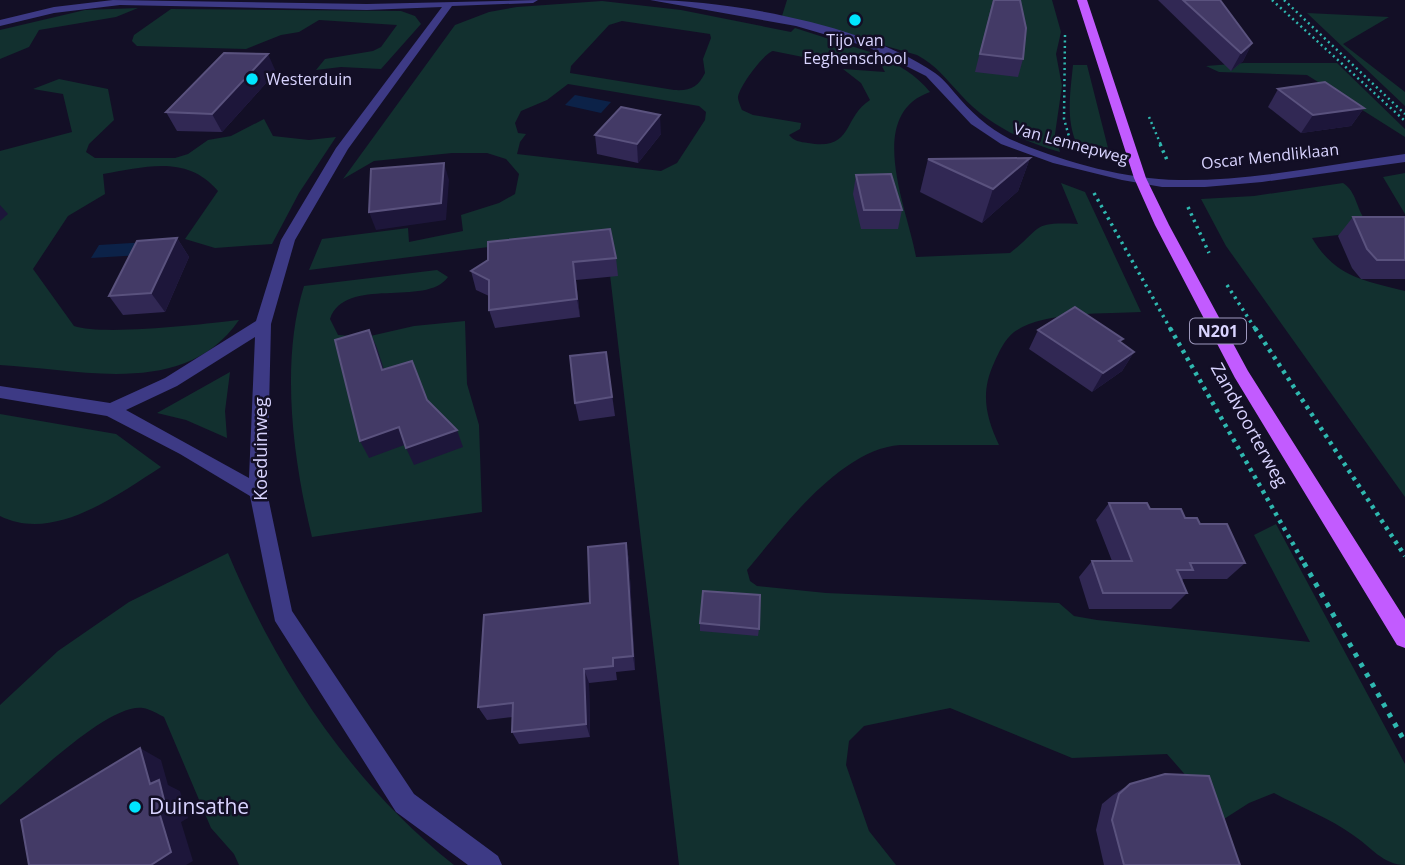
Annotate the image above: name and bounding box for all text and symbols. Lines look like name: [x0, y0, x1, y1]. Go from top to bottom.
marker: Tijo van Eeghenschool: [847, 12, 863, 28]
place label: Tijo van Eeghenschool: [803, 29, 907, 69]
place label: Westerduin: [266, 68, 352, 90]
marker: Westerduin: [244, 71, 260, 87]
street label: Van Lennepweg: [1011, 117, 1131, 169]
street label: Oscar Mendliklaan: [1200, 138, 1340, 174]
road number: N201: [1190, 318, 1246, 344]
street label: Zandvoorterweg: [1206, 358, 1294, 491]
street label: Koeduinweg: [248, 397, 272, 501]
place label: Duinsathe: [149, 792, 249, 820]
marker: Duinsathe: [127, 799, 143, 815]

